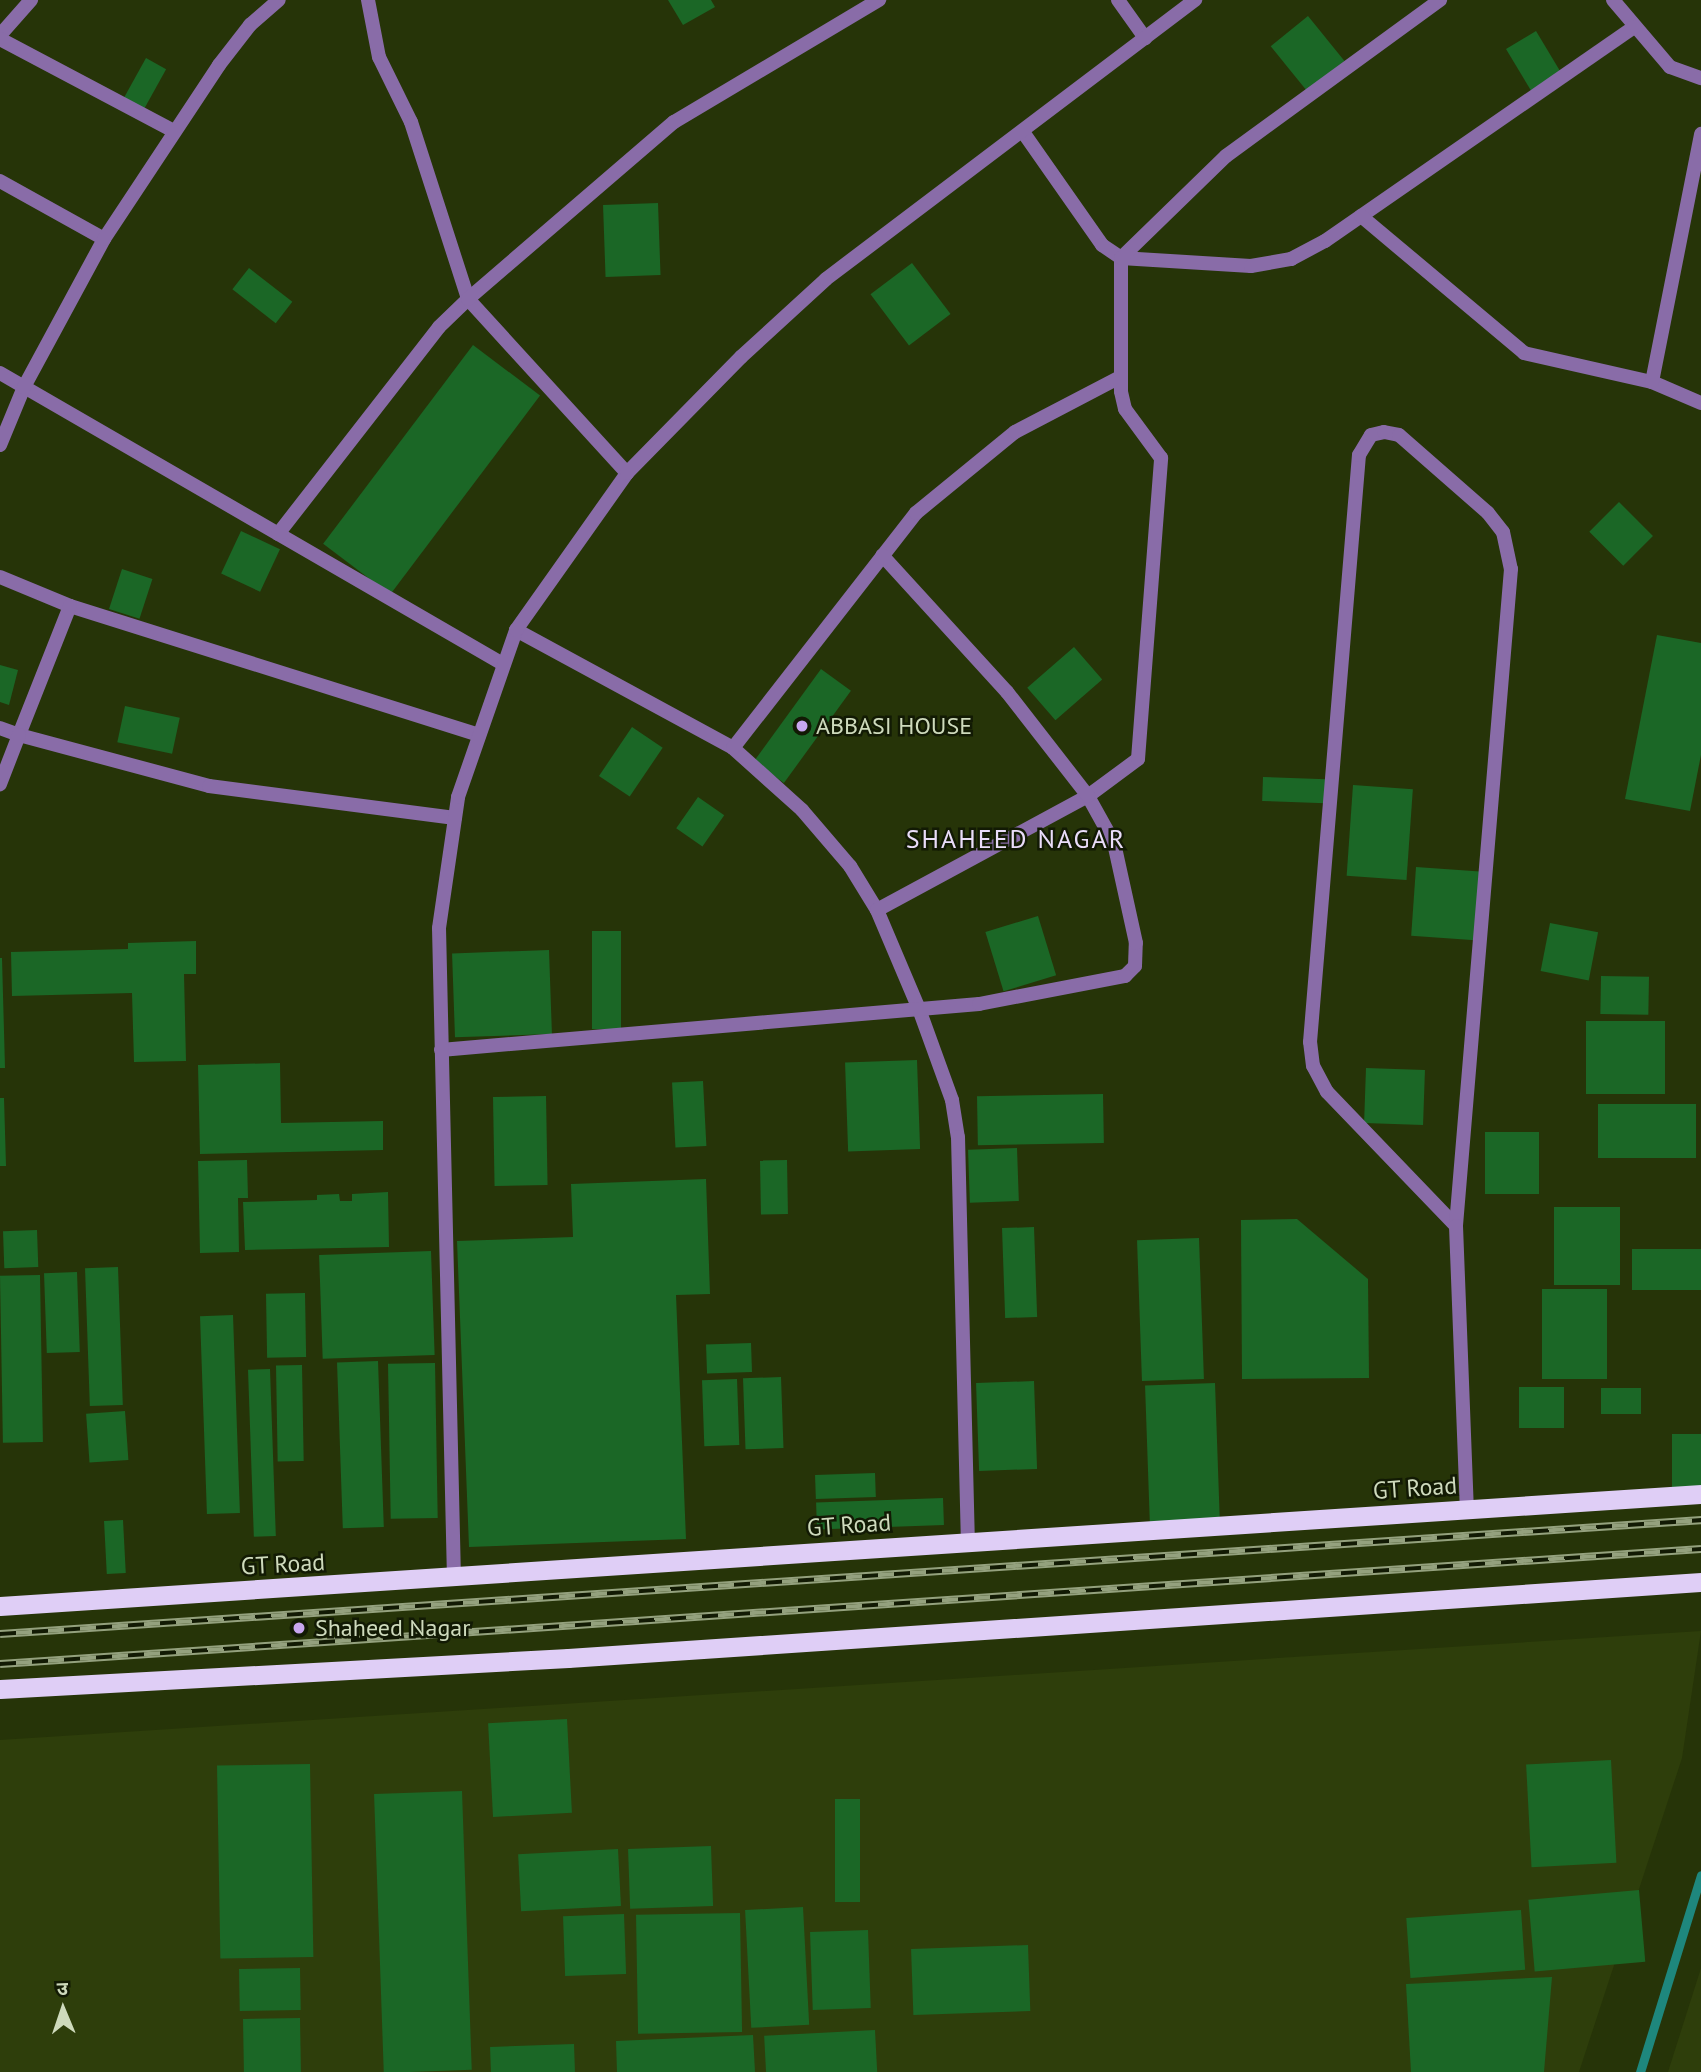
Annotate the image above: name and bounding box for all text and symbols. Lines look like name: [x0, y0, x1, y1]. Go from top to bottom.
place label: ABBASI HOUSE: [816, 712, 972, 740]
marker: ABBASI HOUSE: [794, 718, 810, 734]
district label: SHAHEED NAGAR: [907, 823, 1125, 855]
street label: GT Road: [1371, 1471, 1459, 1505]
street label: GT Road: [805, 1508, 893, 1542]
street label: GT Road: [240, 1547, 326, 1581]
place label: Shaheed Nagar: [315, 1614, 470, 1642]
marker: Shaheed Nagar: [289, 1618, 309, 1638]
north arrow: [28, 1974, 98, 2044]
text: उ: [56, 1976, 68, 2000]

